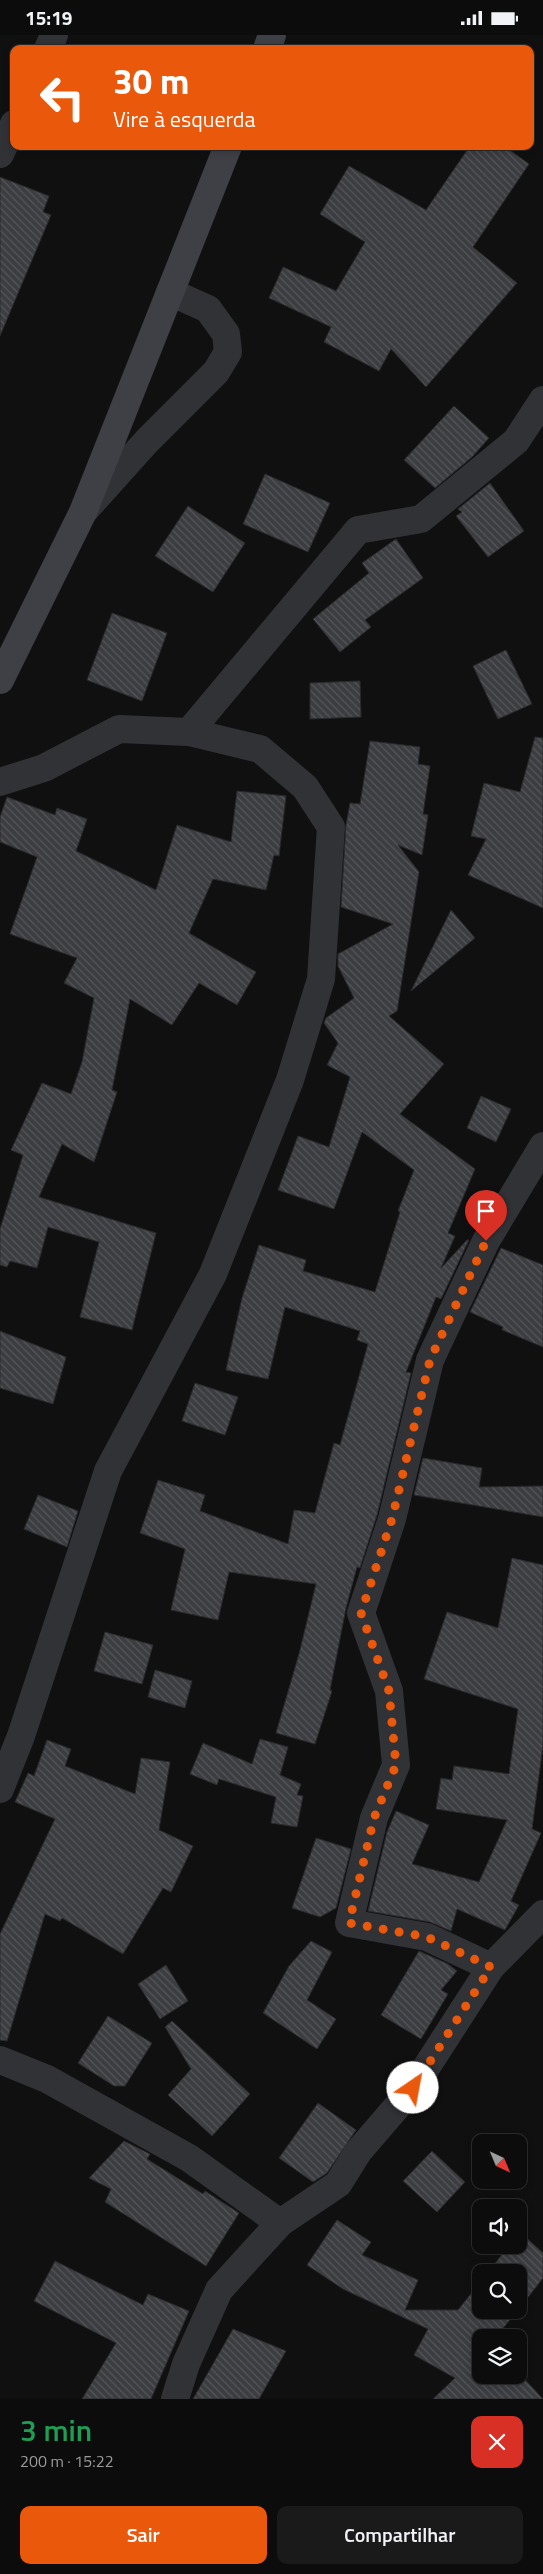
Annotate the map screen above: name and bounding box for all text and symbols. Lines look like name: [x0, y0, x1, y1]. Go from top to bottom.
text: 15:19: [25, 3, 72, 32]
text: 30 m: [113, 54, 189, 108]
icon: left: [30, 65, 95, 130]
text: Vire à esquerda: [113, 102, 256, 136]
pin: [465, 1190, 507, 1241]
icon: arrive: [472, 1197, 500, 1225]
position arrow: [386, 2061, 438, 2113]
north arrow: [472, 2134, 528, 2189]
map controls: [472, 2134, 527, 2384]
button: sound: [472, 2199, 527, 2254]
button: search: [472, 2264, 527, 2319]
button: layers: [472, 2329, 527, 2384]
text: 3 min: [20, 2407, 92, 2453]
button: close: [471, 2416, 523, 2468]
text: 200 m · 15:22: [20, 2449, 114, 2473]
button: Sair: [20, 2506, 267, 2564]
button: Compartilhar: [277, 2506, 523, 2564]

